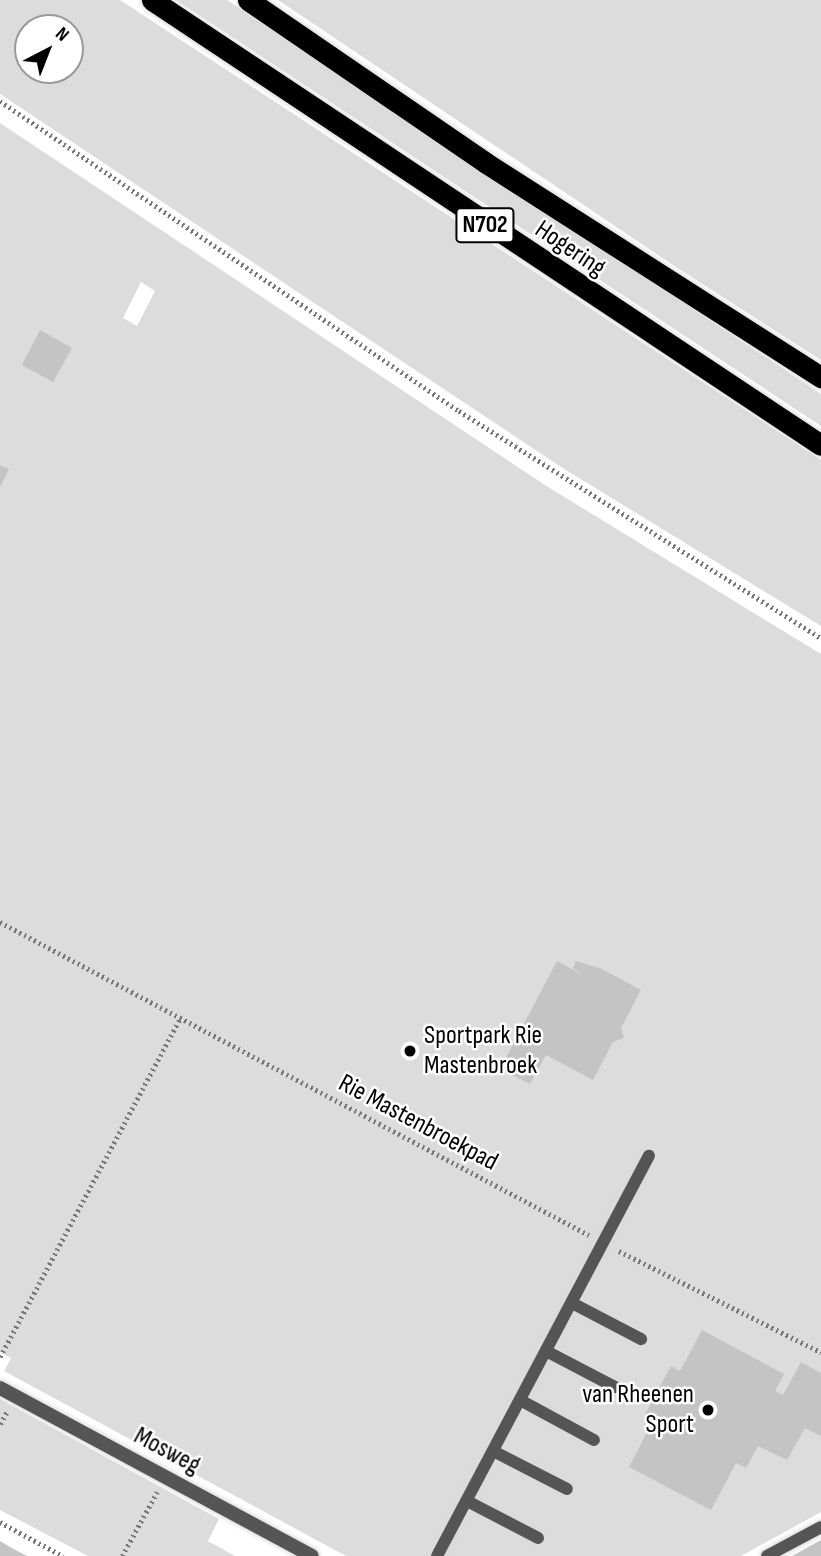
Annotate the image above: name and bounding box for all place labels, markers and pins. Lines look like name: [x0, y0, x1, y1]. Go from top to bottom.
place label: Sportpark Rie Mastenbroek: [424, 1020, 542, 1082]
marker: Sportpark Rie Mastenbroek: [402, 1043, 418, 1059]
place label: van Rheenen Sport: [582, 1379, 694, 1440]
marker: van Rheenen Sport: [700, 1402, 716, 1418]

